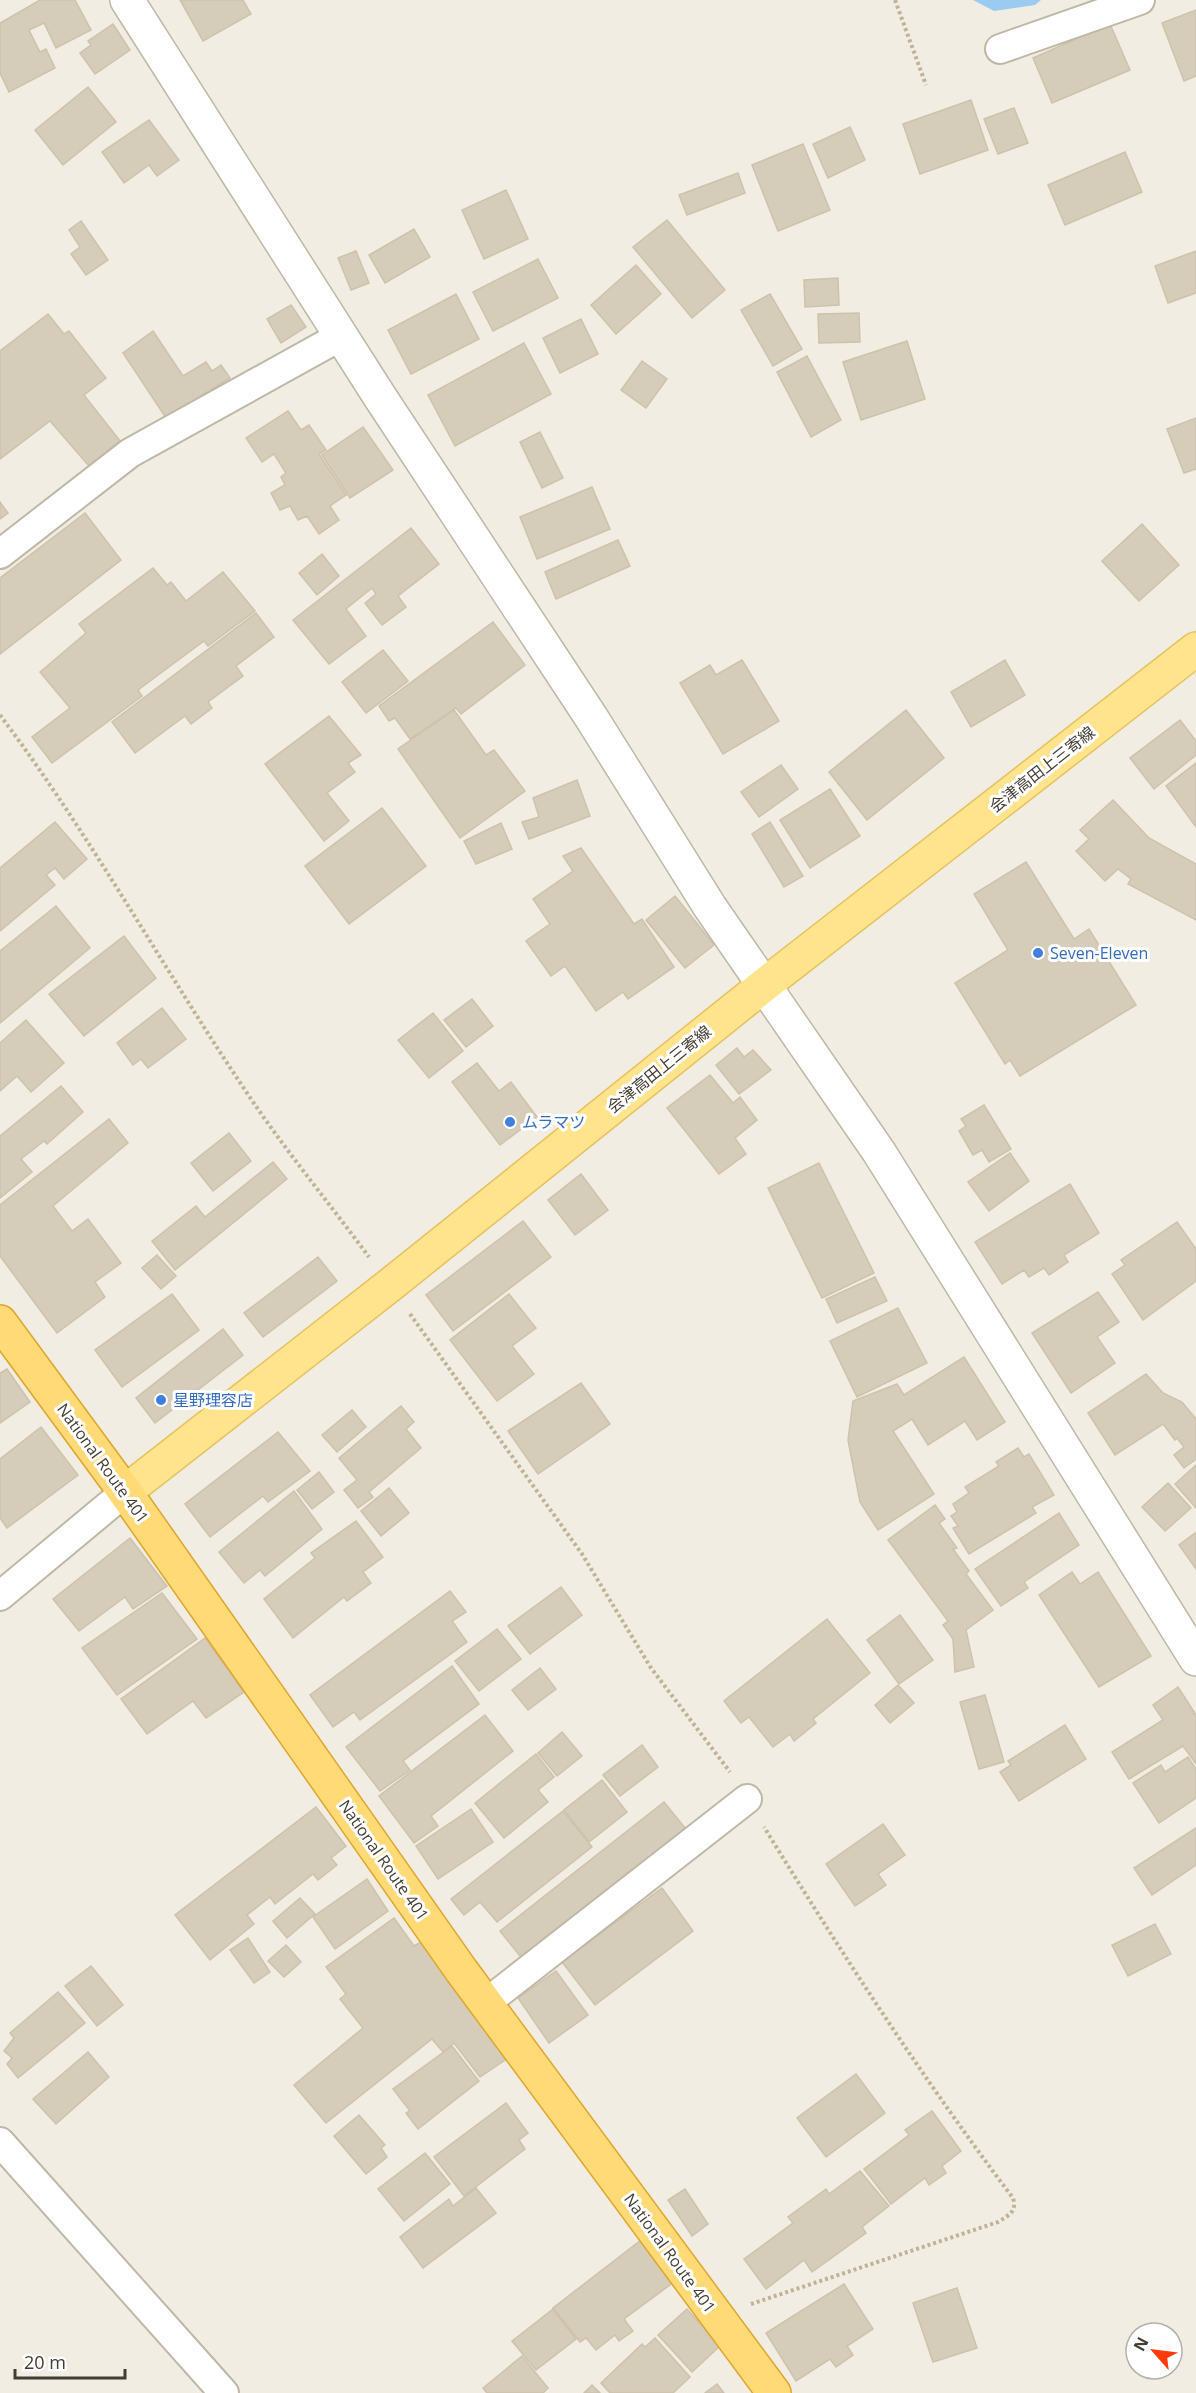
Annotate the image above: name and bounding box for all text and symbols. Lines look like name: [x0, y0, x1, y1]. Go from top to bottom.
street label: 会津高田上三寄線: [985, 721, 1099, 817]
place label: Seven-Eleven: [1050, 942, 1148, 964]
marker: Seven-Eleven: [1031, 946, 1045, 960]
street label: 会津高田上三寄線: [602, 1020, 716, 1118]
place label: ムラマツ: [522, 1111, 585, 1133]
marker: ムラマツ: [503, 1115, 517, 1129]
place label: 星野理容店: [173, 1389, 253, 1411]
marker: 星野理容店: [154, 1393, 168, 1407]
street label: National Route 401: [52, 1399, 154, 1527]
street label: National Route 401: [334, 1795, 434, 1925]
street label: National Route 401: [619, 2189, 721, 2317]
north arrow: [1124, 2321, 1184, 2381]
text: N: [1128, 2333, 1154, 2355]
scale bar: [15, 2342, 124, 2380]
text: 20 m: [24, 2350, 66, 2374]

